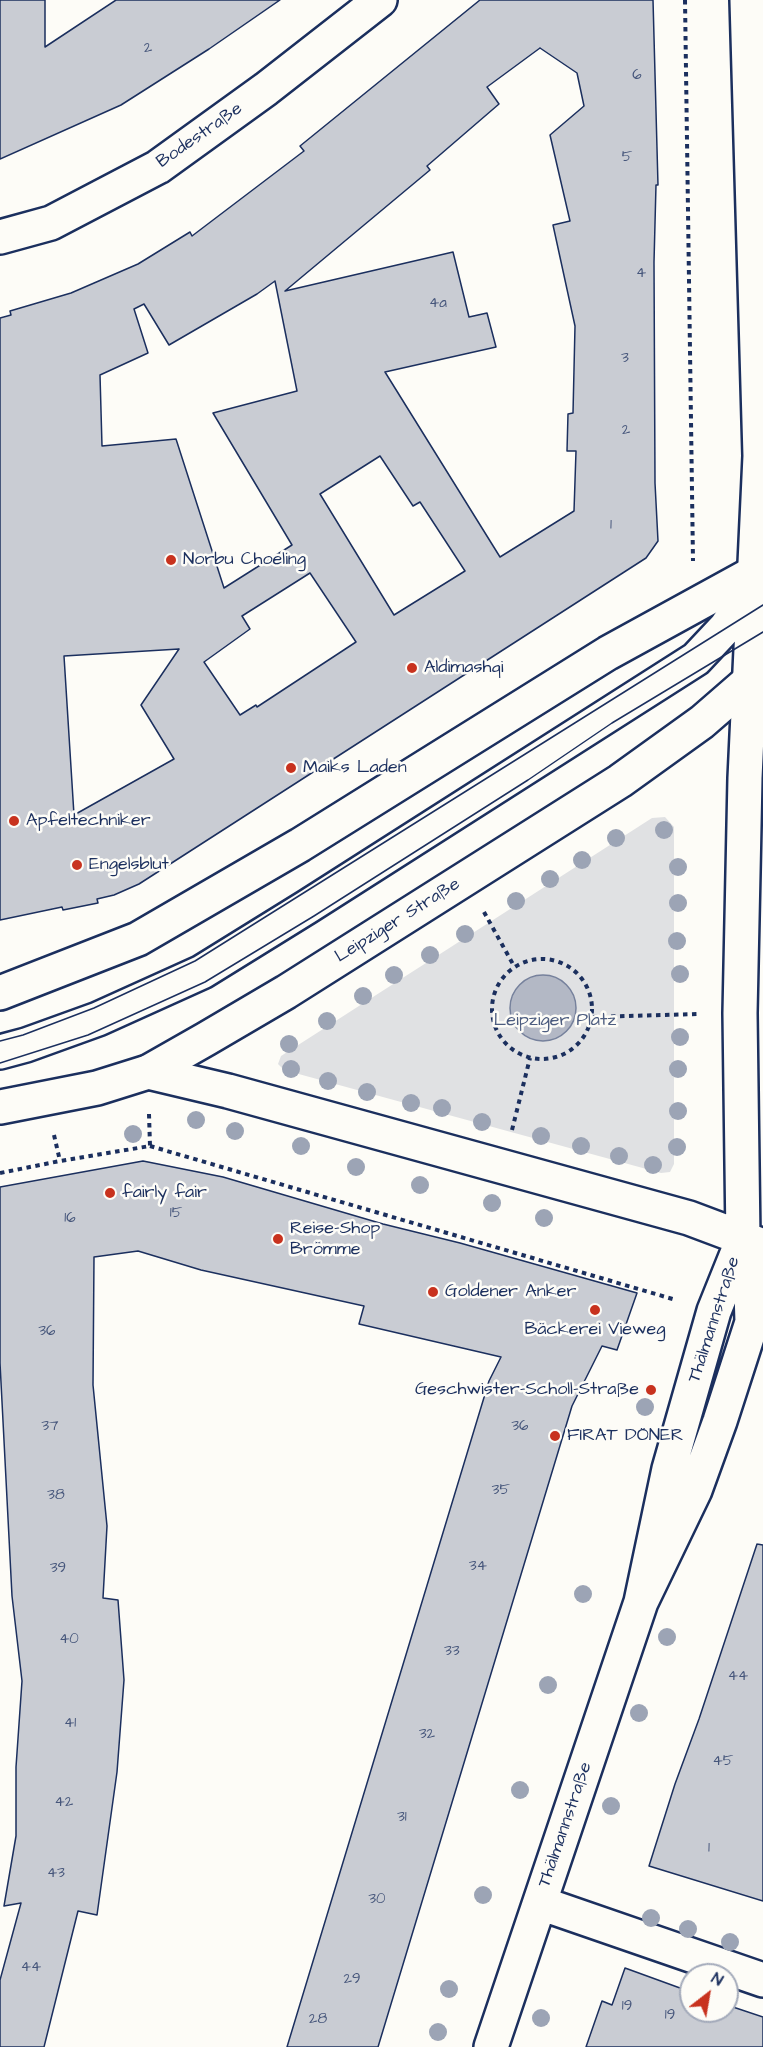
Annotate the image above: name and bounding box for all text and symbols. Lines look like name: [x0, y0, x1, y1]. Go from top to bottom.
house number: 2: [144, 40, 152, 58]
house number: 6: [632, 67, 642, 85]
street label: Bodestraße: [153, 99, 247, 173]
house number: 5: [622, 149, 632, 167]
house number: 4: [636, 265, 646, 283]
house number: 4a: [429, 295, 447, 313]
house number: 3: [621, 350, 629, 368]
house number: 2: [622, 422, 630, 440]
house number: 1: [610, 517, 612, 535]
place label: Norbu Choeling: [183, 549, 306, 571]
marker: Norbu Choeling: [164, 553, 178, 567]
place label: Aldimashqi: [424, 657, 503, 679]
marker: Aldimashqi: [405, 661, 419, 675]
place label: Maiks Laden: [303, 757, 407, 779]
marker: Maiks Laden: [284, 761, 298, 775]
place label: Apfeltechniker: [26, 810, 151, 832]
marker: Apfeltechniker: [7, 814, 21, 828]
place label: Engelsblut: [89, 854, 169, 876]
marker: Engelsblut: [70, 858, 84, 872]
street label: Leipziger Straße: [332, 874, 464, 968]
park label: Leipziger Platz: [494, 1010, 616, 1032]
place label: fairly fair: [122, 1182, 207, 1204]
marker: fairly fair: [103, 1186, 117, 1200]
house number: 15: [170, 1205, 182, 1223]
house number: 16: [64, 1210, 76, 1228]
place label: Reise-Shop Brömme: [290, 1218, 380, 1260]
marker: Reise-Shop Brömme: [271, 1232, 285, 1246]
street label: Thälmannstraße: [684, 1254, 746, 1386]
place label: Goldener Anker: [445, 1281, 577, 1303]
marker: Goldener Anker: [426, 1285, 440, 1299]
marker: Bäckerei Vieweg: [588, 1303, 602, 1317]
place label: Bäckerei Vieweg: [524, 1319, 666, 1341]
house number: 36: [38, 1323, 56, 1341]
place label: Geschwister-Scholl-Straße: [415, 1379, 639, 1401]
marker: Geschwister-Scholl-Straße: [644, 1383, 658, 1397]
house number: 37: [42, 1418, 58, 1436]
house number: 36: [511, 1418, 529, 1436]
place label: FIRAT DÖNER: [567, 1425, 683, 1447]
marker: FIRAT DÖNER: [548, 1429, 562, 1443]
house number: 35: [492, 1482, 510, 1500]
house number: 38: [47, 1487, 65, 1505]
house number: 34: [469, 1558, 487, 1576]
house number: 39: [50, 1560, 66, 1578]
house number: 40: [59, 1631, 79, 1649]
house number: 33: [444, 1643, 460, 1661]
house number: 44: [728, 1668, 748, 1686]
house number: 41: [64, 1715, 76, 1733]
house number: 32: [419, 1726, 435, 1744]
house number: 45: [713, 1753, 733, 1771]
street label: Thälmannstraße: [534, 1759, 598, 1891]
house number: 42: [55, 1794, 73, 1812]
house number: 31: [397, 1809, 407, 1827]
house number: 1: [708, 1840, 710, 1858]
house number: 43: [47, 1865, 65, 1883]
house number: 30: [368, 1891, 386, 1909]
house number: 44: [21, 1959, 41, 1977]
north arrow: [679, 1963, 739, 2023]
text: N: [707, 1967, 727, 1991]
house number: 29: [343, 1971, 361, 1989]
house number: 19: [622, 1998, 632, 2016]
house number: 19: [665, 2007, 675, 2025]
house number: 28: [309, 2011, 327, 2029]

